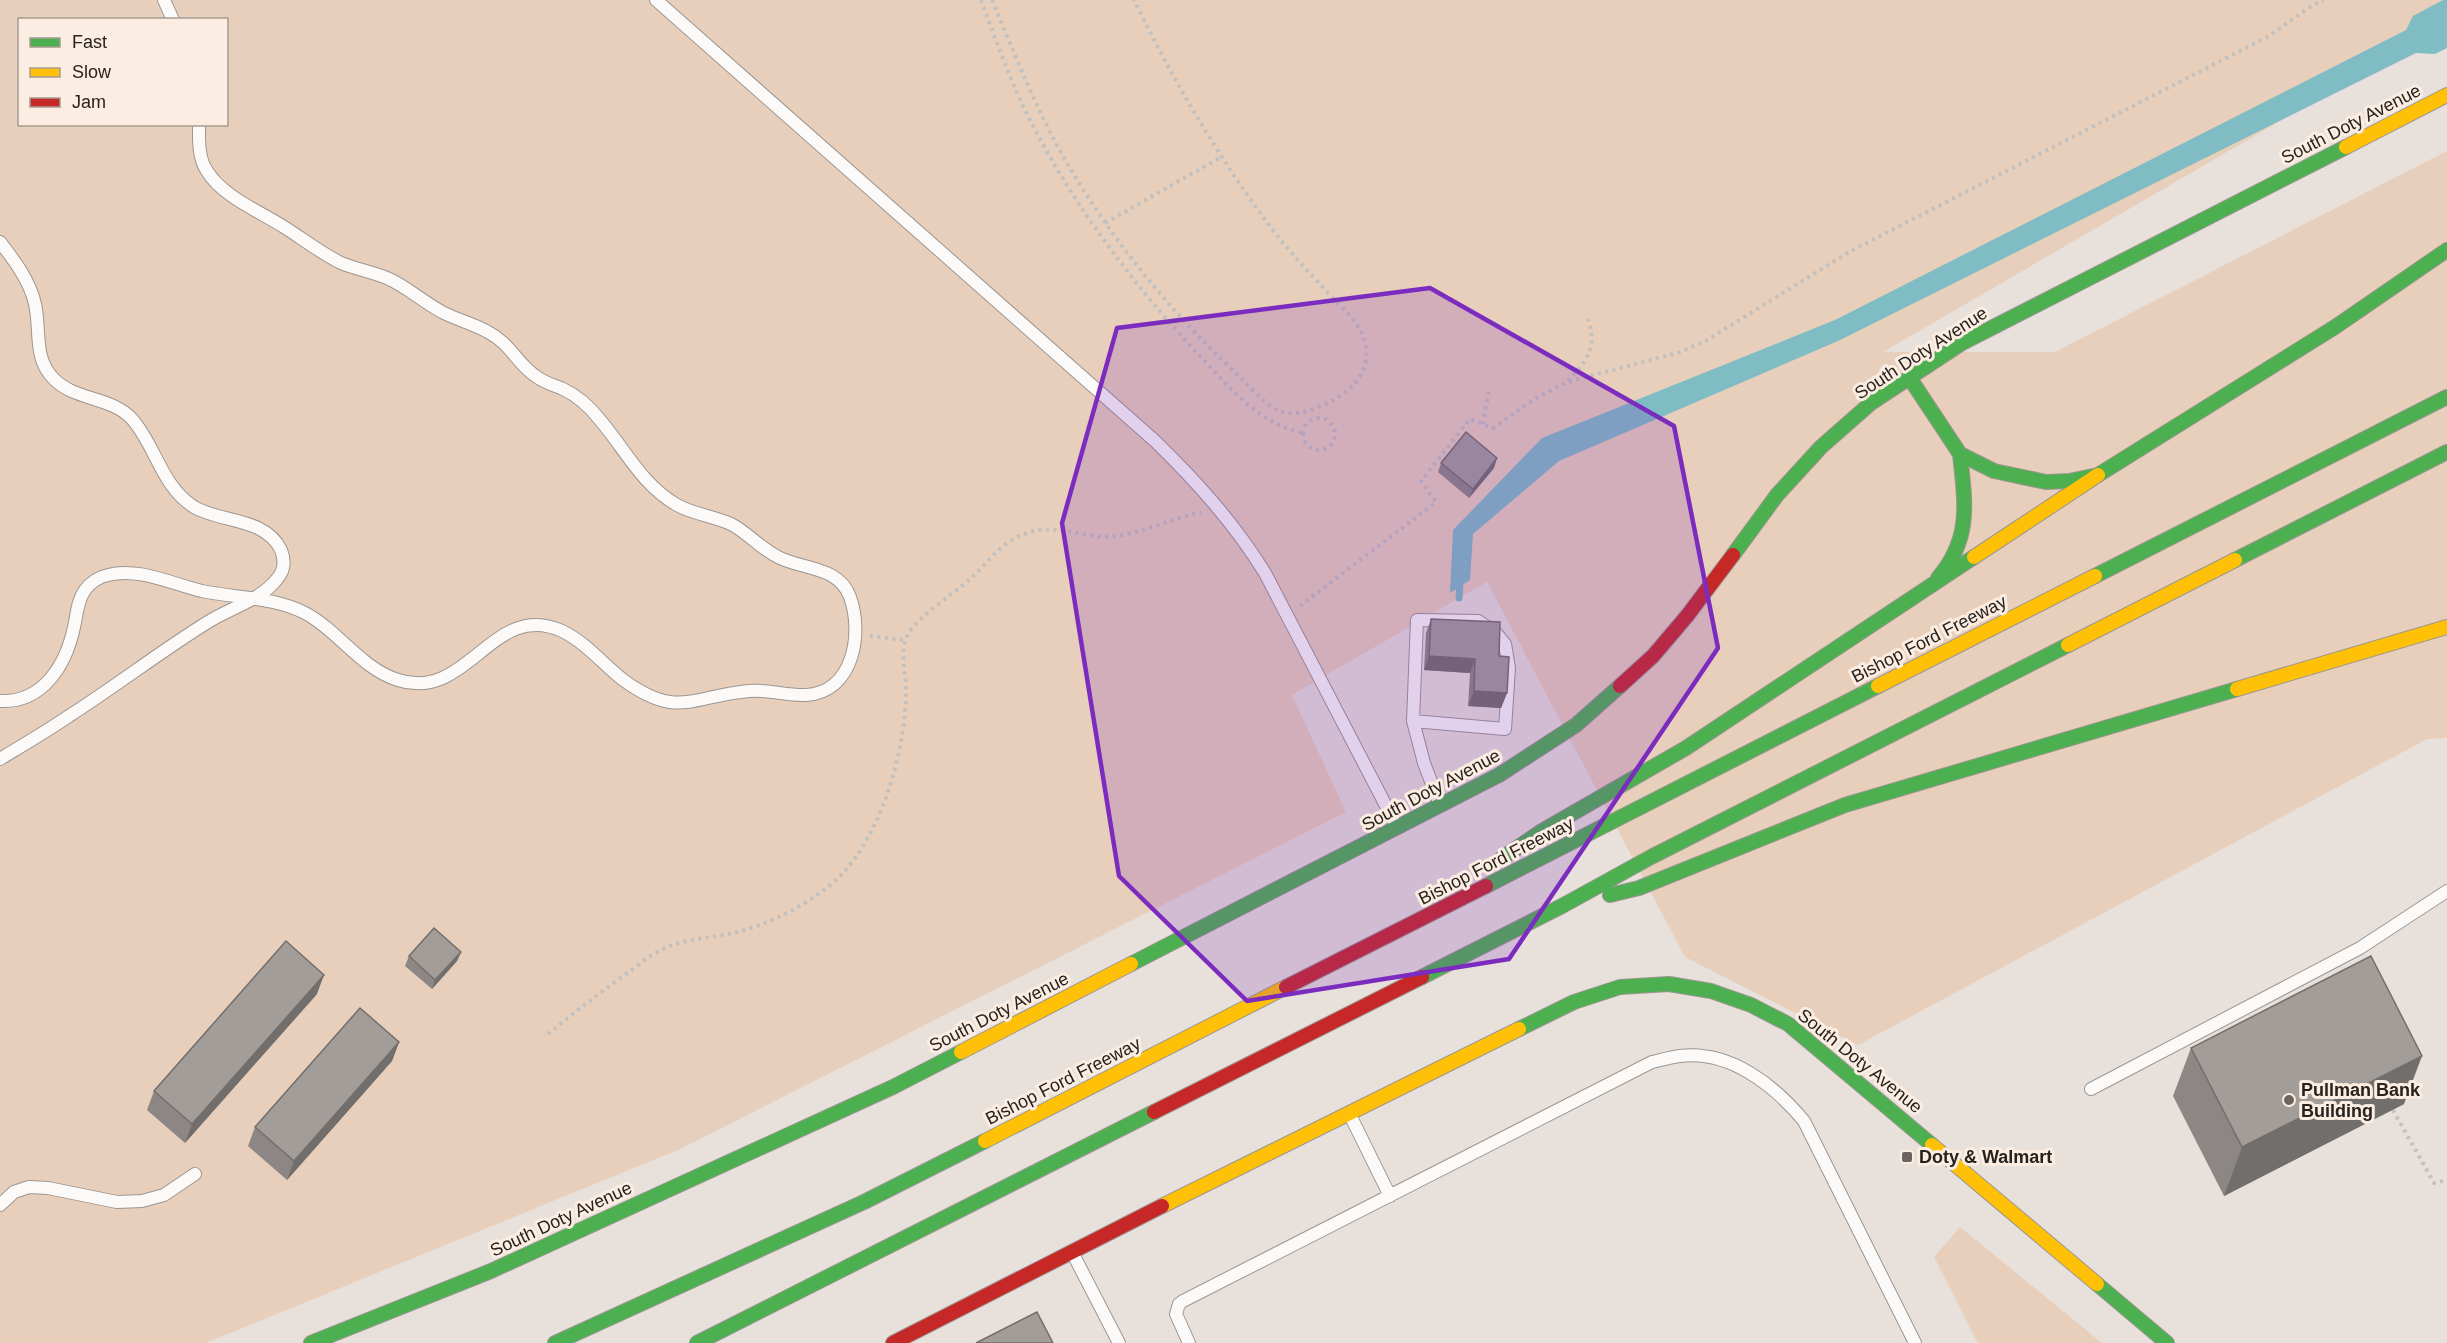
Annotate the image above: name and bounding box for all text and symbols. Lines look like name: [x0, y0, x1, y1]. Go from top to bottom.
legend: [18, 18, 228, 126]
text: Fast: [72, 32, 107, 52]
text: Slow: [72, 62, 112, 82]
street label: South Doty Avenue: [2278, 80, 2424, 168]
text: Jam: [72, 92, 106, 112]
street label: South Doty Avenue: [1851, 303, 1991, 403]
street label: Bishop Ford Freeway: [1848, 591, 2010, 687]
street label: South Doty Avenue: [1358, 745, 1504, 835]
street label: Bishop Ford Freeway: [1415, 813, 1577, 909]
street label: South Doty Avenue: [926, 968, 1072, 1056]
street label: South Doty Avenue: [1794, 1005, 1926, 1117]
street label: Bishop Ford Freeway: [982, 1033, 1144, 1129]
place label: Pullman Bank Building: [2301, 1080, 2421, 1121]
marker: Pullman Bank Building: [2282, 1093, 2296, 1107]
place label: Doty & Walmart: [1919, 1147, 2052, 1167]
marker: Doty & Walmart: [1900, 1150, 1914, 1164]
street label: South Doty Avenue: [487, 1177, 635, 1261]

